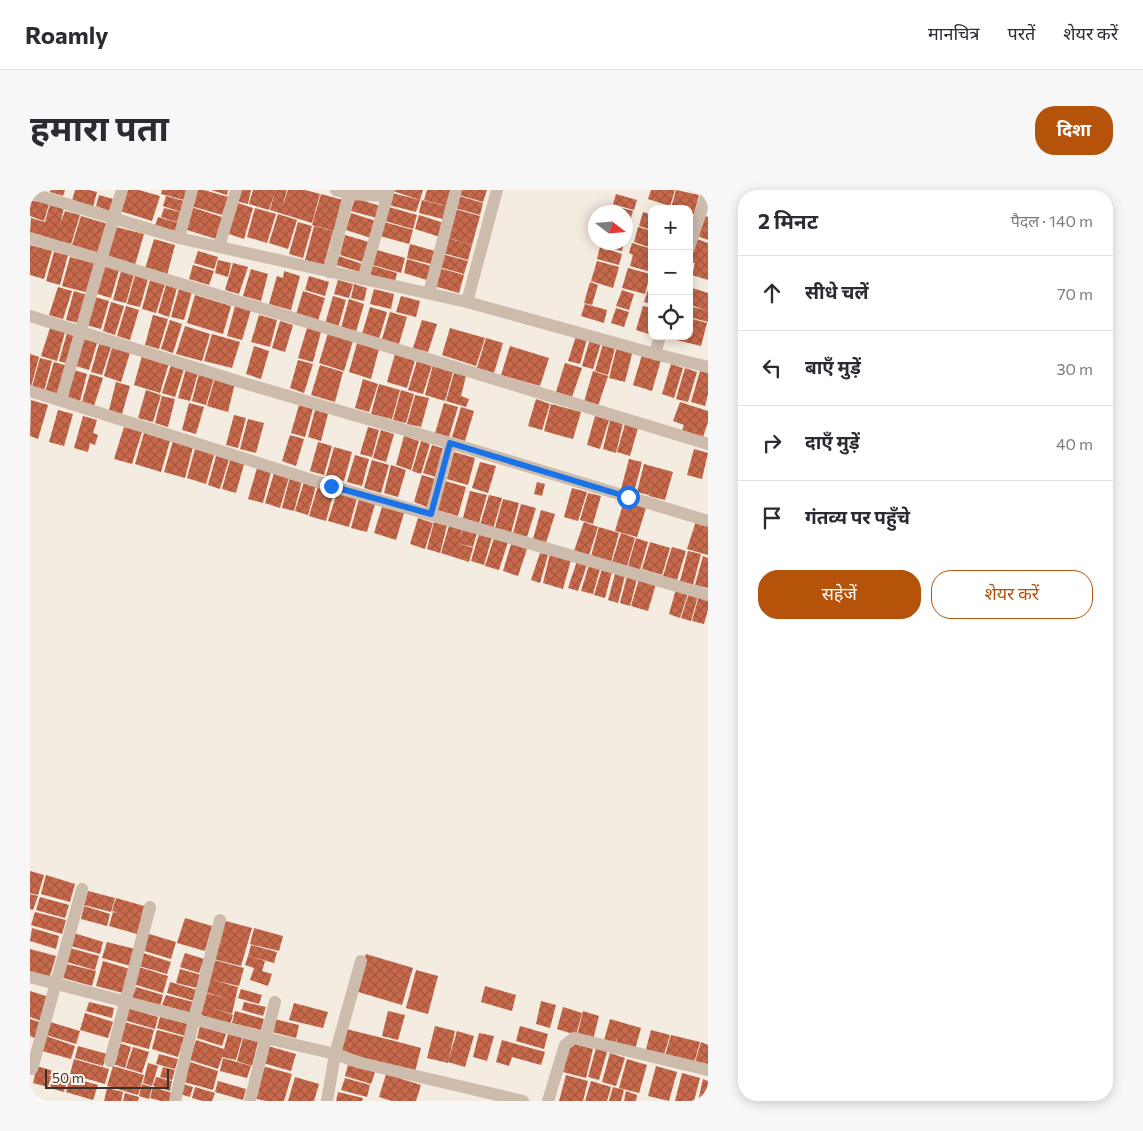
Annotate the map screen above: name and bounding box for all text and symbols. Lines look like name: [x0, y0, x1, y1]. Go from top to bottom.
text: Roamly: [25, 20, 108, 49]
text: मानचित्र: [928, 22, 979, 44]
text: परतें: [1007, 22, 1035, 44]
text: शेयर करें: [1063, 22, 1118, 44]
text: हमारा पता: [30, 105, 169, 148]
button: दिशा: [1035, 106, 1113, 155]
north arrow: [588, 205, 633, 250]
map controls: [648, 205, 693, 340]
button: +: [648, 205, 693, 250]
text: 2 मिनट: [758, 208, 818, 233]
text: पैदल · 140 m: [1011, 211, 1093, 230]
button: −: [648, 250, 693, 295]
icon: ahead: [758, 279, 786, 307]
text: सीधे चलें: [805, 280, 869, 303]
text: 70 m: [1057, 284, 1093, 303]
button: locate: [648, 295, 693, 340]
icon: left: [758, 354, 786, 382]
text: बाएँ मुड़ें: [805, 355, 861, 378]
text: 30 m: [1056, 359, 1093, 378]
icon: right: [758, 429, 786, 457]
text: दाएँ मुड़ें: [805, 430, 860, 453]
text: 40 m: [1056, 434, 1093, 453]
route end: [320, 475, 343, 498]
route start: [617, 486, 640, 509]
icon: arrive: [758, 504, 786, 532]
text: गंतव्य पर पहुँचे: [805, 505, 910, 528]
button: सहेजें: [758, 570, 921, 619]
button: शेयर करें: [931, 570, 1093, 619]
scale bar: [45, 1066, 169, 1089]
text: 50 m: [52, 1069, 84, 1086]

